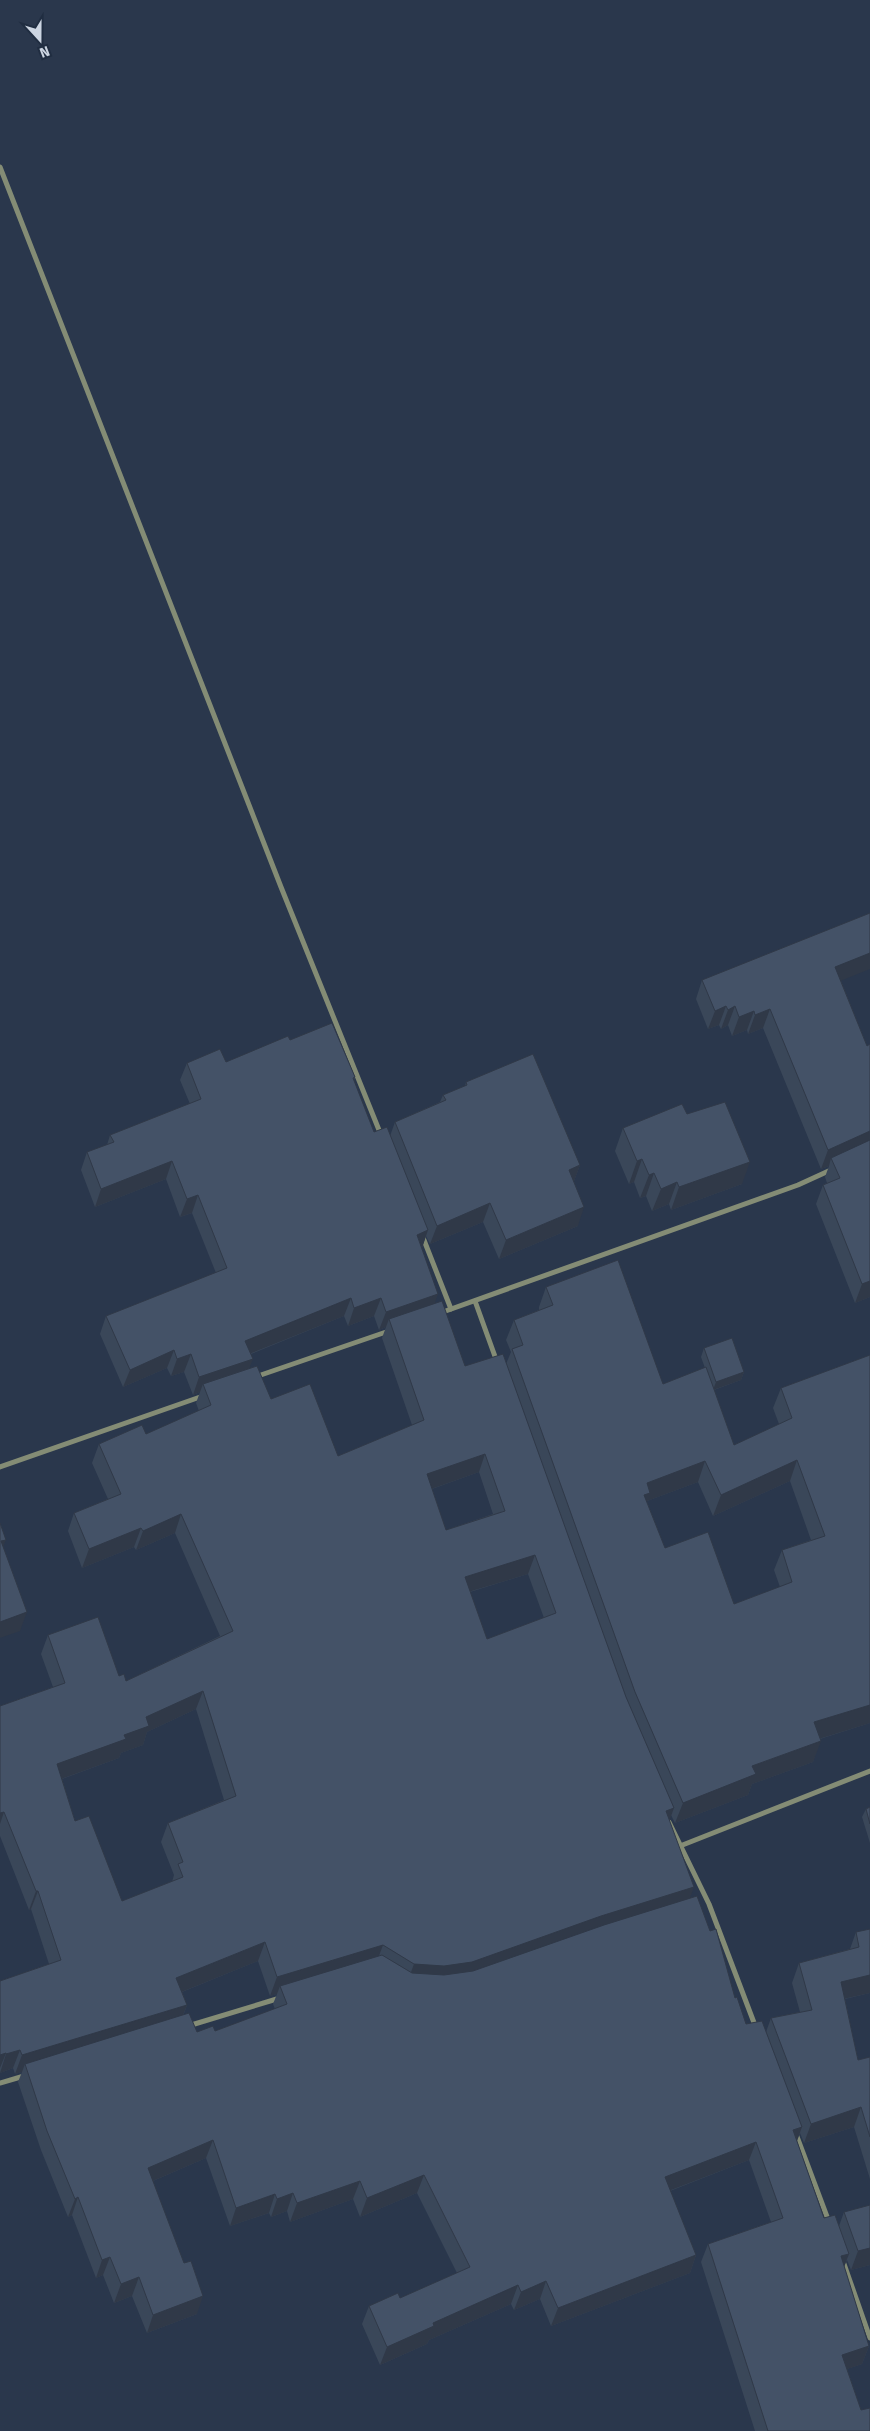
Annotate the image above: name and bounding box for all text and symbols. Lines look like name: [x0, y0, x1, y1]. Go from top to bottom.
north arrow: [15, 15, 65, 65]
text: N: [37, 42, 52, 61]

